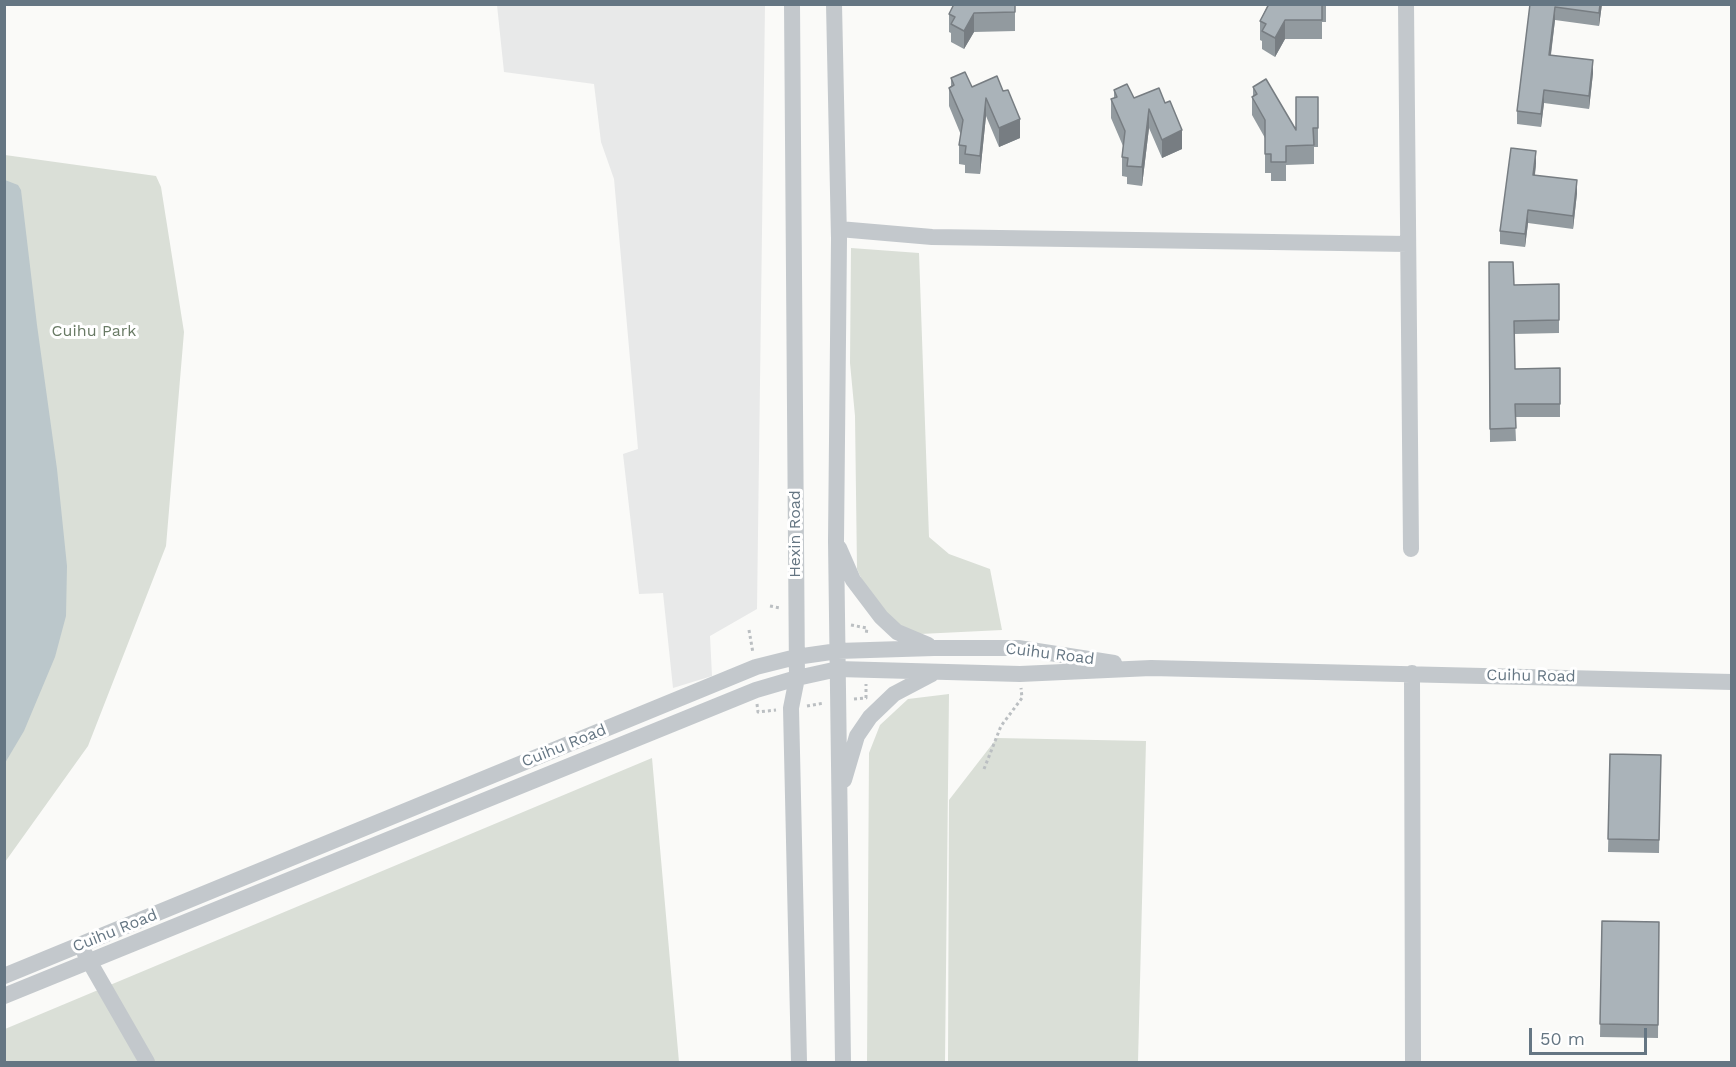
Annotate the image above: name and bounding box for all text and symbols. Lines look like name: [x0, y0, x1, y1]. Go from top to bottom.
park label: Cuihu Park: [52, 321, 136, 341]
street label: Hexin Road: [785, 490, 805, 578]
street label: Cuihu Road: [1004, 639, 1096, 669]
street label: Cuihu Road: [1486, 666, 1576, 686]
street label: Cuihu Road: [519, 720, 609, 772]
street label: Cuihu Road: [70, 905, 160, 957]
scale bar: [1532, 1016, 1650, 1054]
text: 50 m: [1540, 1028, 1585, 1049]

